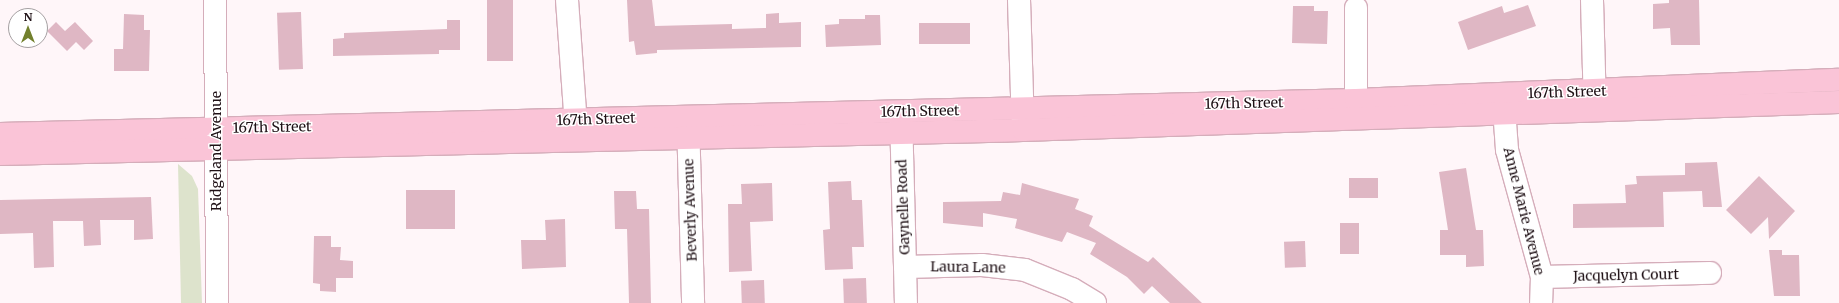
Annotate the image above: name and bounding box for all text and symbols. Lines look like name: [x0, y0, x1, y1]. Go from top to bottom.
north arrow: [8, 8, 48, 48]
text: N: [24, 10, 32, 24]
street label: 167th Street: [1527, 82, 1607, 102]
street label: Ridgeland Avenue: [208, 91, 224, 211]
street label: 167th Street: [1204, 94, 1284, 112]
street label: 167th Street: [880, 102, 960, 120]
street label: 167th Street: [556, 109, 636, 129]
street label: 167th Street: [232, 118, 312, 136]
street label: Anne Marie Avenue: [1500, 145, 1548, 277]
street label: Beverly Avenue: [680, 158, 700, 262]
street label: Gaynelle Road: [893, 159, 913, 255]
street label: Laura Lane: [930, 258, 1006, 276]
street label: Jacquelyn Court: [1573, 266, 1679, 284]

